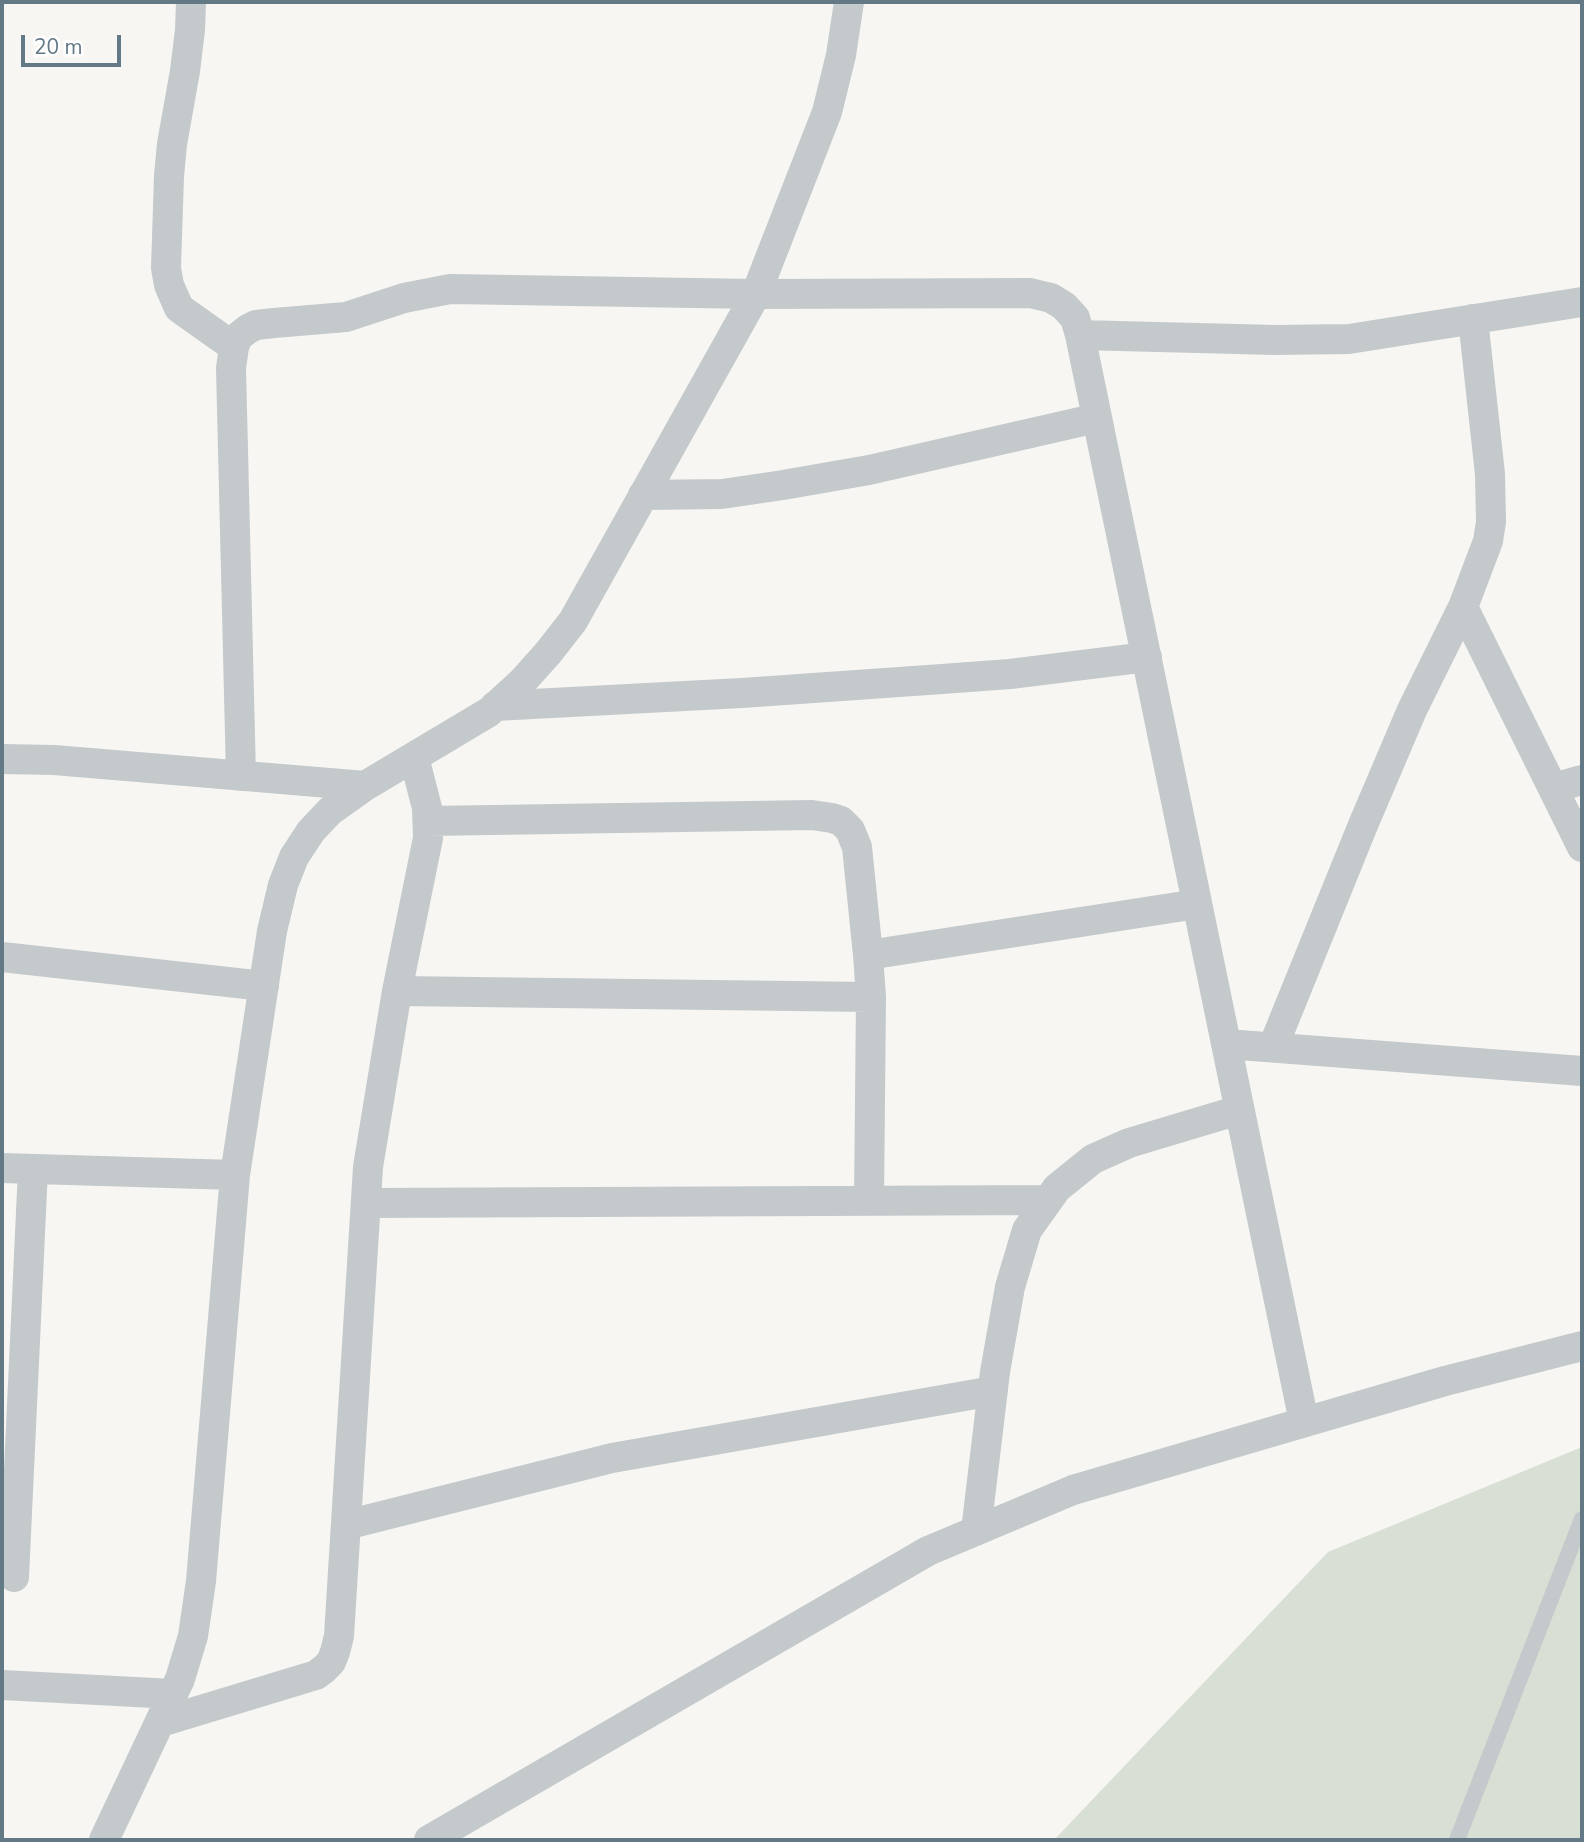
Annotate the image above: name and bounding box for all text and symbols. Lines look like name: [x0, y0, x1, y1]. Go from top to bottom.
scale bar: [24, 21, 124, 65]
text: 20 m: [34, 33, 83, 61]

